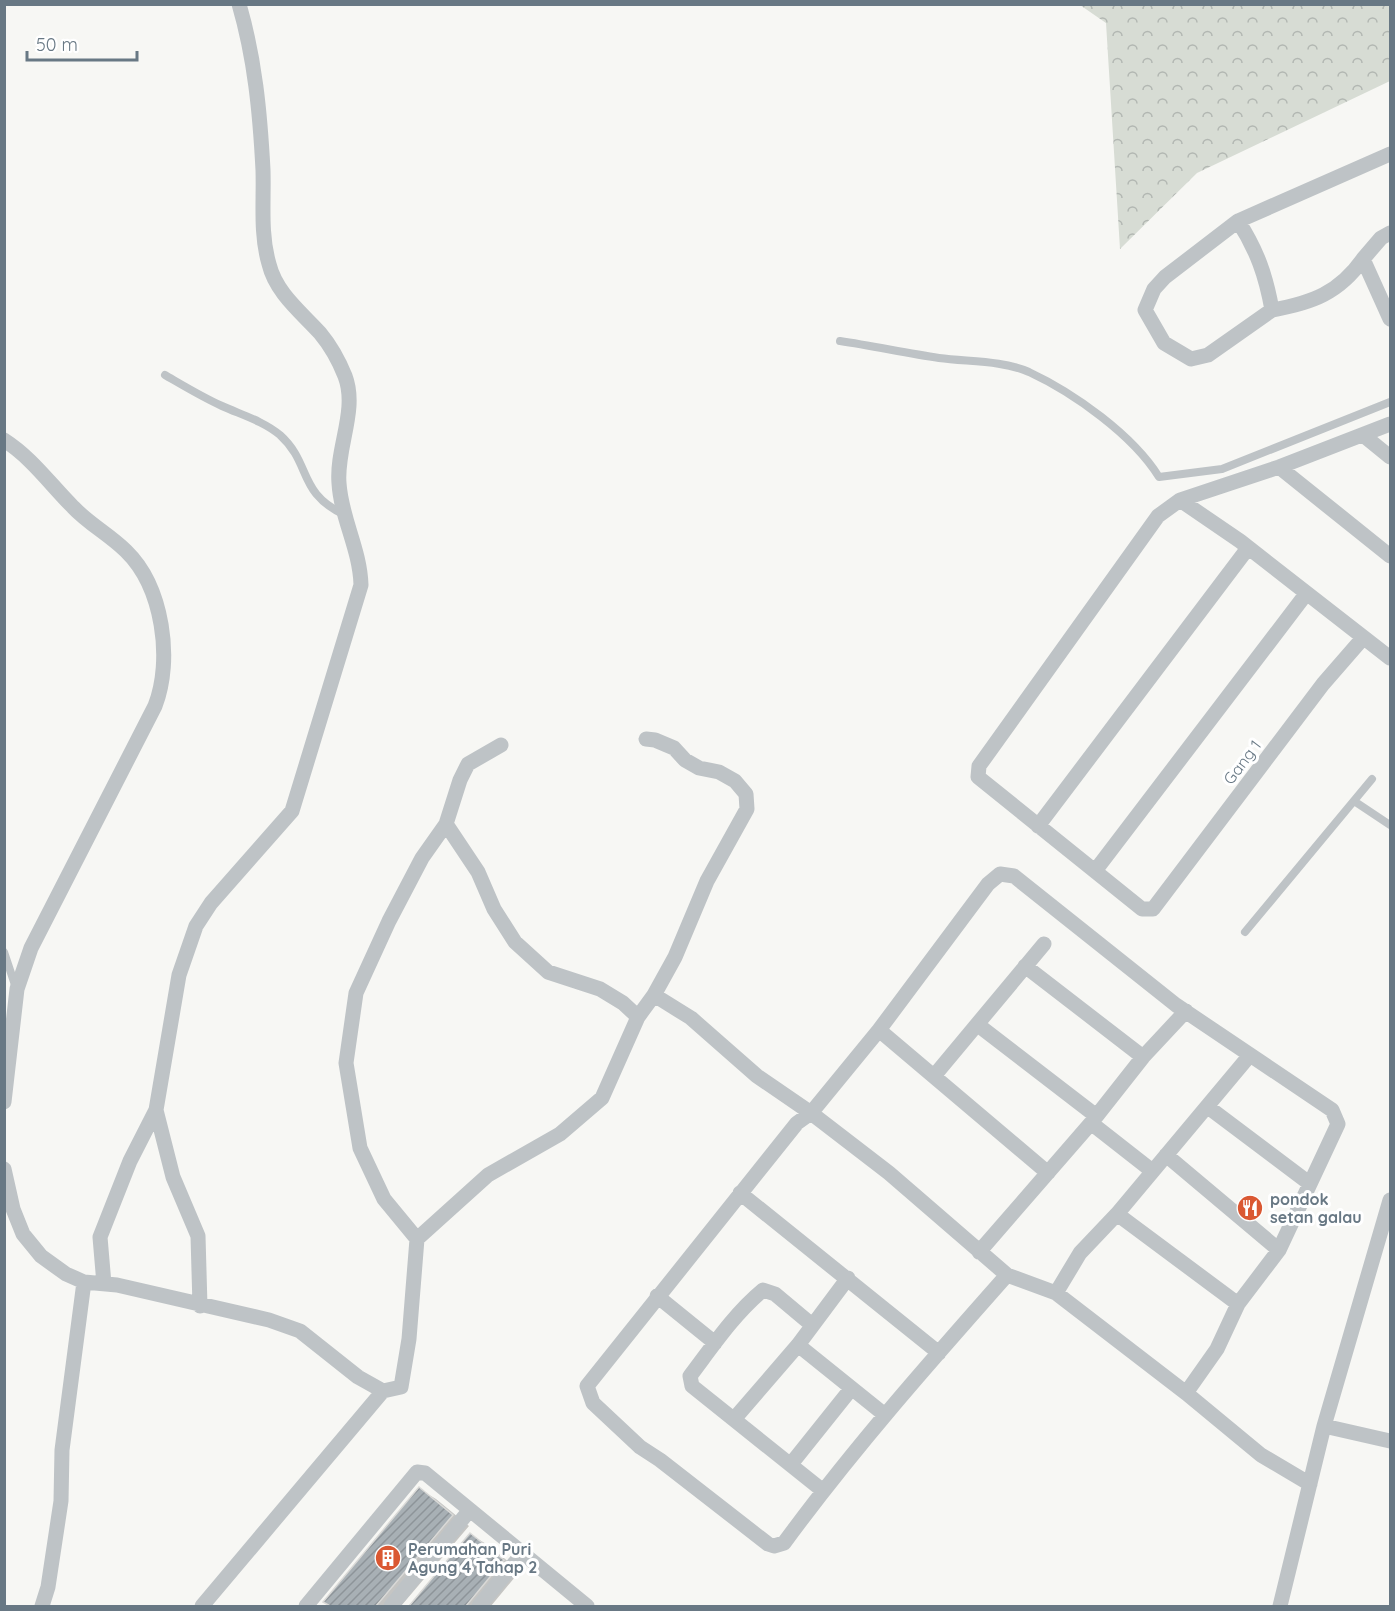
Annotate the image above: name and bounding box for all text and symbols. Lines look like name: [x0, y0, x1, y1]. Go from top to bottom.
scale bar: [27, 24, 136, 62]
text: 50 m: [36, 33, 78, 56]
street label: Gang 1: [1219, 736, 1265, 788]
place label: pondok setan galau: [1270, 1189, 1362, 1227]
restaurant icon: pondok setan galau: [1235, 1193, 1265, 1223]
place label: Perumahan Puri Agung 4 Tahap 2: [408, 1539, 537, 1577]
building icon: Perumahan Puri Agung 4 Tahap 2: [373, 1543, 403, 1573]

